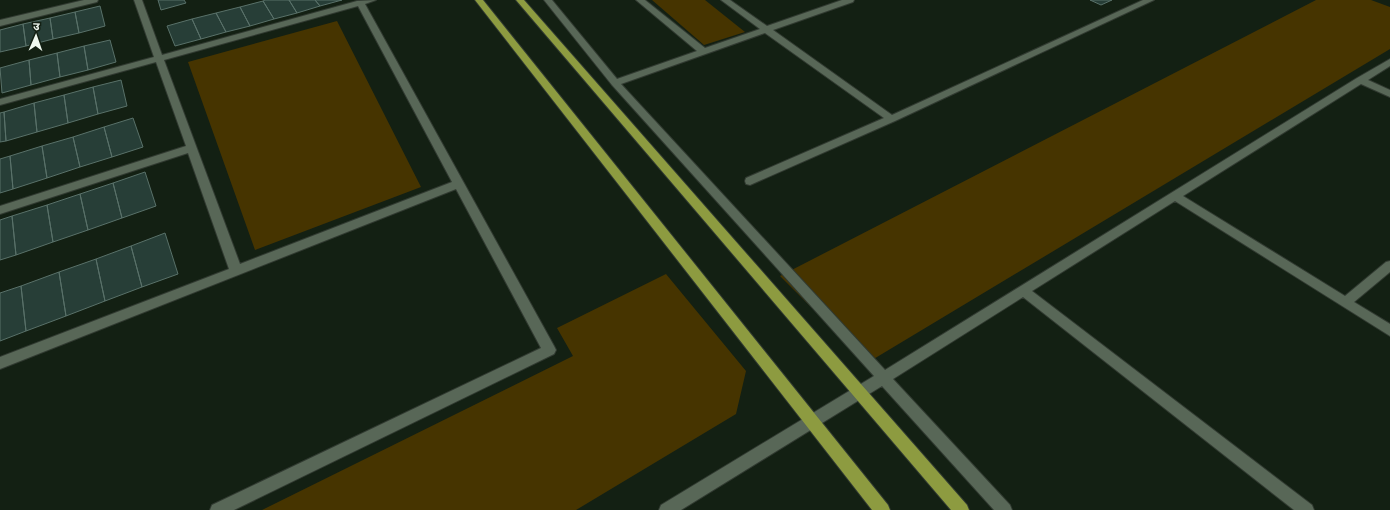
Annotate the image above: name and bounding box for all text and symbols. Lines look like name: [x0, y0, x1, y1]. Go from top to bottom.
north arrow: [16, 16, 56, 56]
text: उ: [33, 19, 40, 34]

